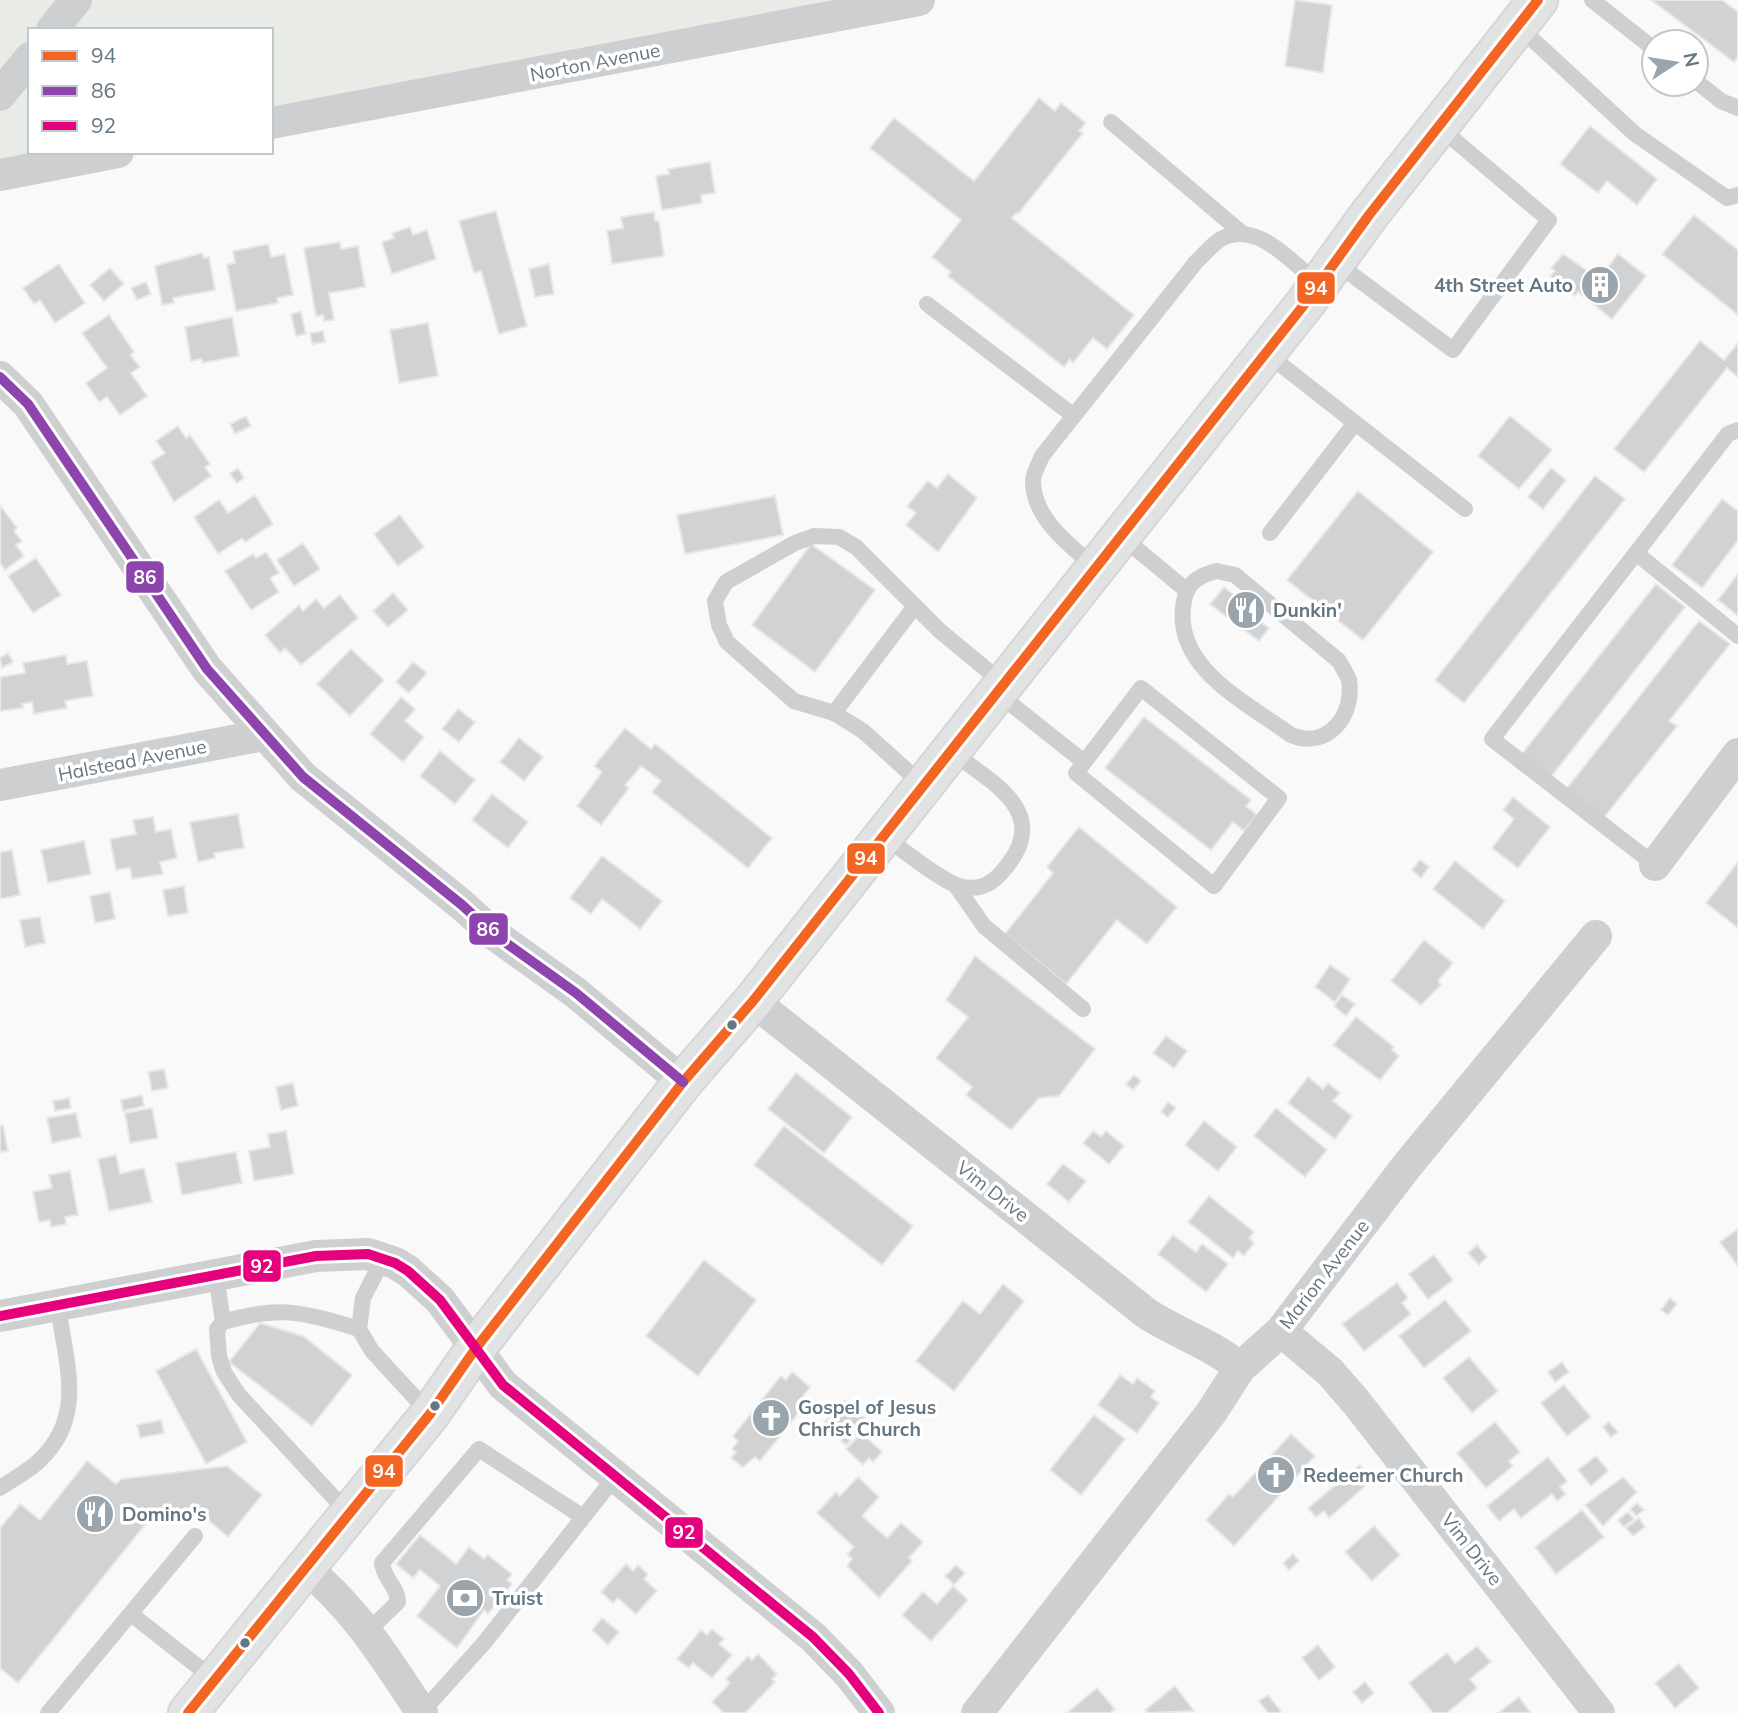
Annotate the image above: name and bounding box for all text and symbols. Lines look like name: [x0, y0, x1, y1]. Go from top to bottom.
legend: [28, 28, 273, 154]
north arrow: [1640, 28, 1710, 98]
street label: Norton Avenue: [528, 38, 662, 86]
text: 94: [91, 42, 117, 68]
text: N: [1678, 50, 1705, 69]
text: 86: [91, 77, 116, 103]
text: 92: [91, 112, 116, 138]
building icon: 4th Street Auto: [1579, 264, 1621, 306]
line badge: 94: [1296, 271, 1336, 305]
place label: 4th Street Auto: [1434, 273, 1573, 297]
text: 94: [1305, 276, 1328, 300]
line badge: 86: [125, 560, 165, 594]
text: 86: [134, 565, 156, 589]
restaurant icon: Dunkin': [1225, 589, 1267, 631]
place label: Dunkin': [1273, 598, 1342, 622]
street label: Halstead Avenue: [56, 734, 208, 786]
line badge: 94: [846, 842, 886, 875]
text: 94: [855, 846, 878, 870]
line badge: 86: [468, 912, 509, 946]
text: 86: [477, 917, 499, 941]
unlabelled marker: [725, 1018, 739, 1032]
street label: Vim Drive: [952, 1155, 1034, 1227]
street label: Marion Avenue: [1274, 1215, 1374, 1333]
line badge: 92: [242, 1249, 282, 1283]
text: 92: [251, 1254, 273, 1278]
place label: Gospel of Jesus Christ Church: [798, 1395, 936, 1441]
church icon: Gospel of Jesus Christ Church: [750, 1397, 792, 1439]
unlabelled marker: [428, 1399, 442, 1413]
line badge: 94: [364, 1454, 404, 1488]
church icon: Redeemer Church: [1255, 1454, 1297, 1496]
text: 94: [373, 1459, 396, 1483]
place label: Redeemer Church: [1303, 1463, 1463, 1487]
restaurant icon: Domino's: [74, 1493, 116, 1535]
place label: Domino's: [122, 1502, 207, 1526]
street label: Vim Drive: [1436, 1508, 1508, 1590]
line badge: 92: [664, 1516, 704, 1549]
text: 92: [673, 1520, 695, 1544]
bank icon: Truist: [444, 1577, 486, 1619]
place label: Truist: [492, 1586, 543, 1610]
unlabelled marker: [238, 1636, 252, 1650]

